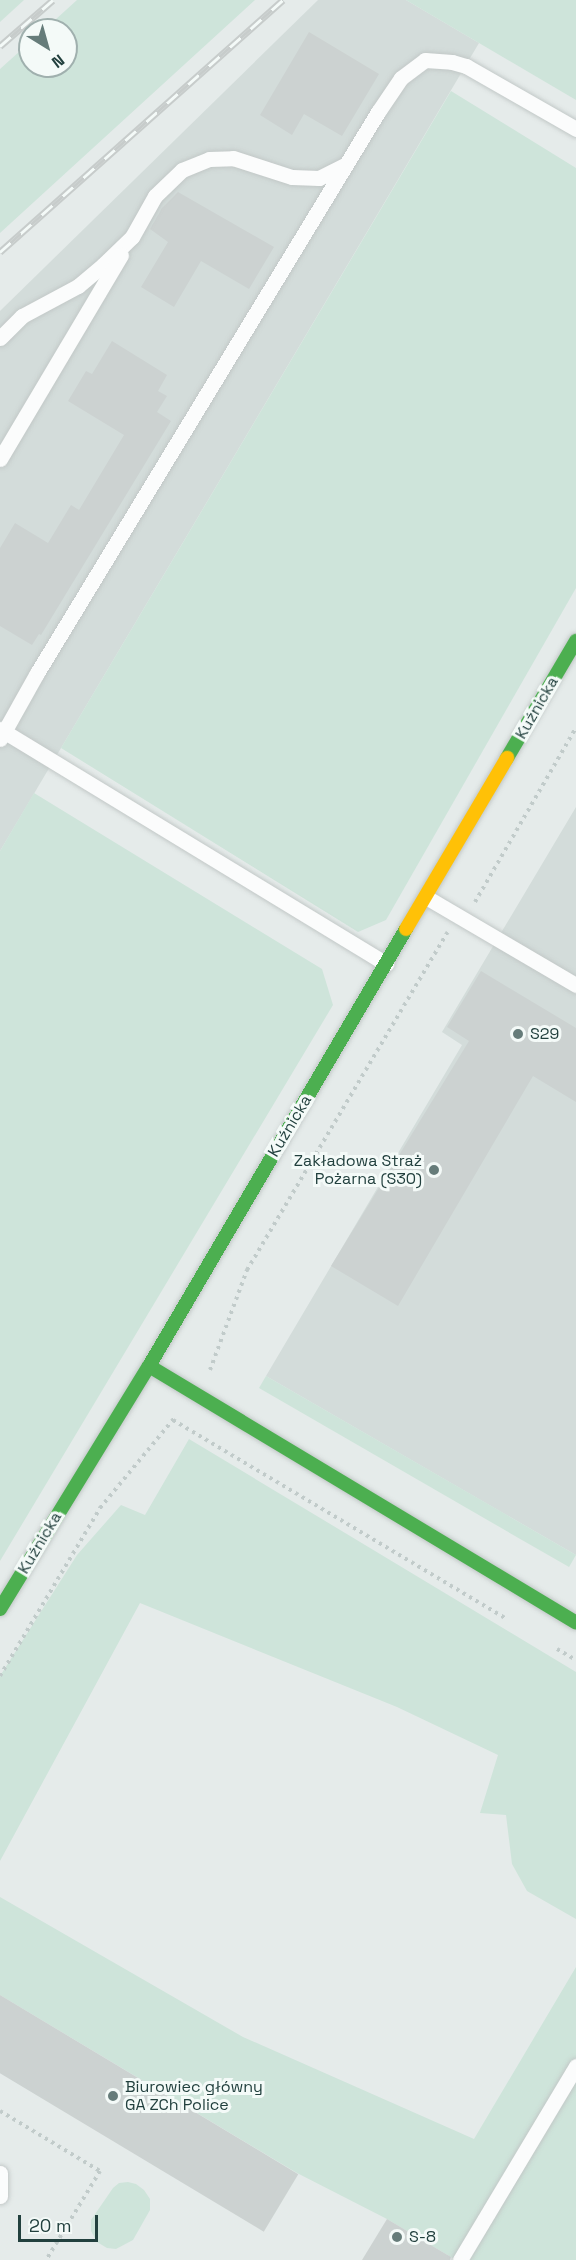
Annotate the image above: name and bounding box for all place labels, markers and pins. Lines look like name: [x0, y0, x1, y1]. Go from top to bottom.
place label: S29: [530, 1024, 559, 1044]
marker: S29: [511, 1027, 525, 1041]
place label: Zakładowa Straż Pożarna (S30): [294, 1151, 422, 1189]
marker: Zakładowa Straż Pożarna (S30): [427, 1163, 441, 1177]
place label: Biurowiec główny GA ZCh Police: [125, 2077, 263, 2115]
marker: Biurowiec główny GA ZCh Police: [106, 2089, 120, 2103]
place label: S-8: [409, 2227, 436, 2247]
marker: S-8: [390, 2230, 404, 2244]

